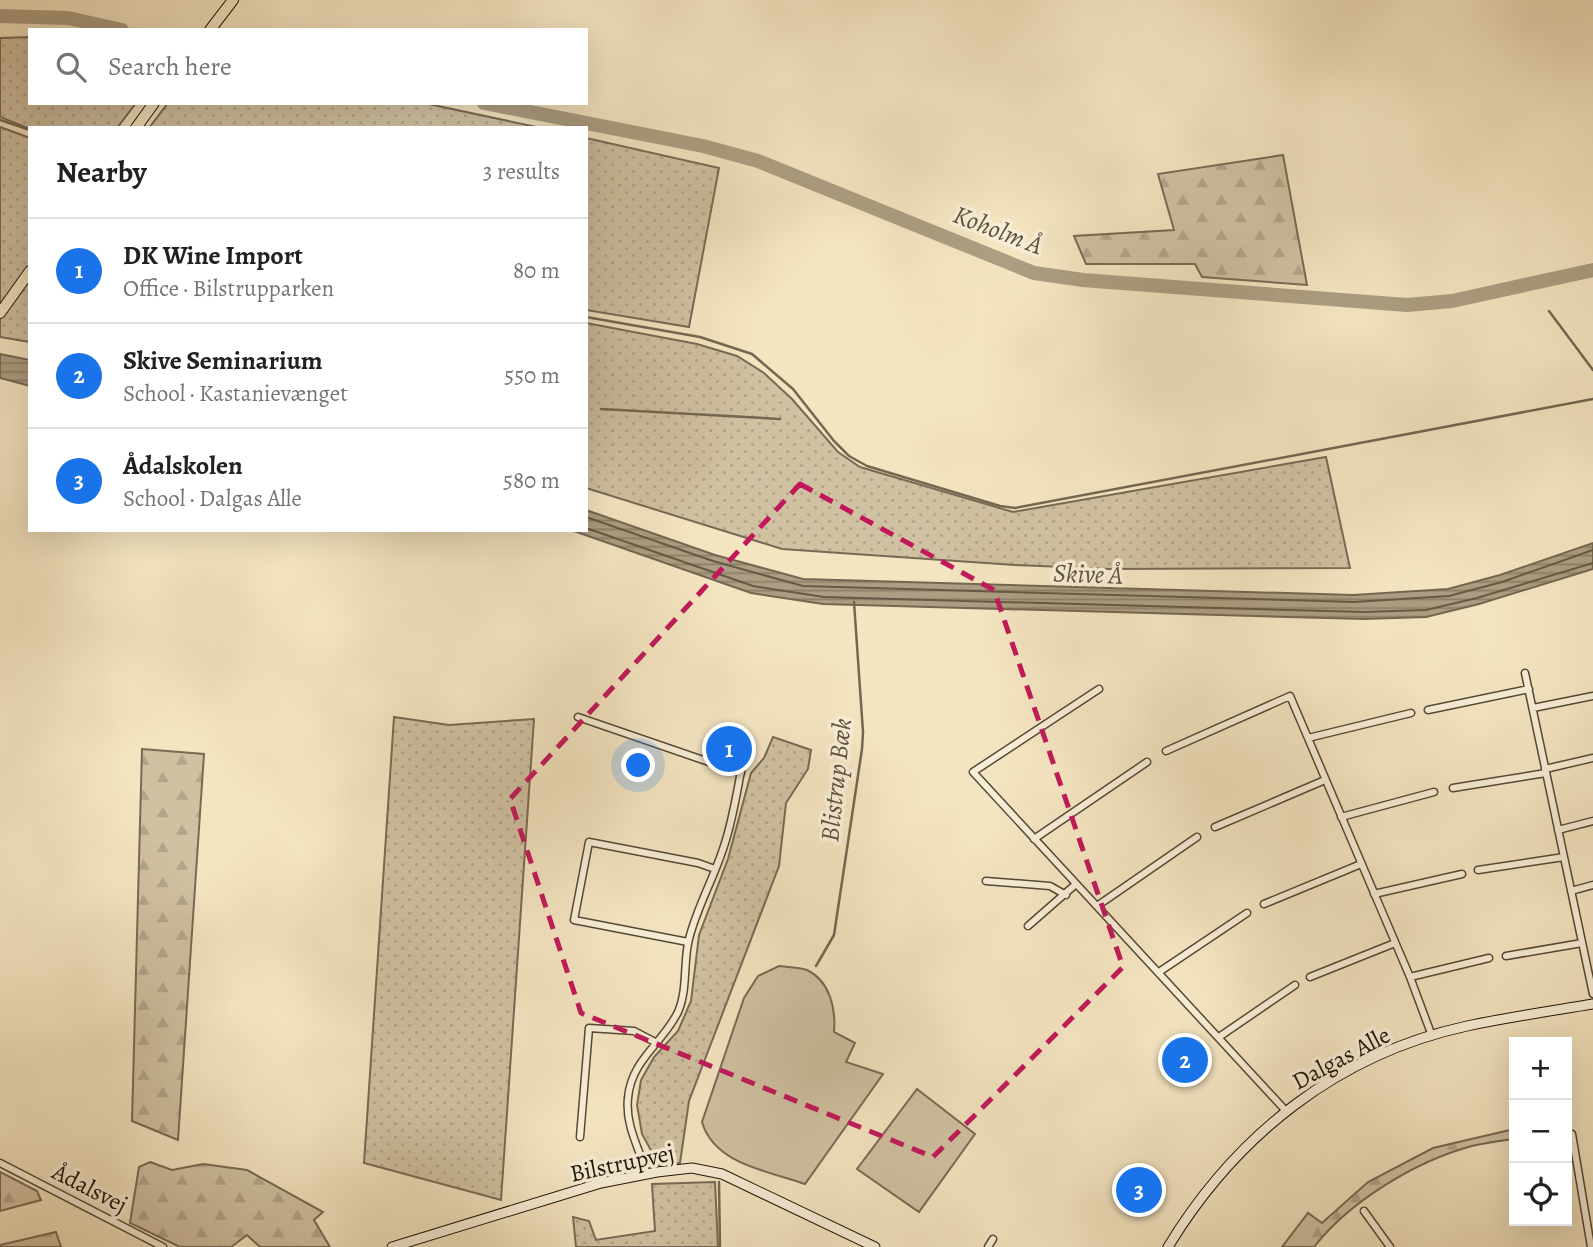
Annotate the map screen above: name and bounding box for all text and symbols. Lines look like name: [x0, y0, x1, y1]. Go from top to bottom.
search box: [28, 28, 588, 105]
icon: search: [52, 48, 90, 86]
text: Search here: [108, 49, 232, 84]
text: Nearby: [56, 152, 147, 192]
text: 3 results: [483, 156, 560, 187]
water label: Koholm Å: [948, 197, 1048, 263]
text: DK Wine Import: [123, 238, 303, 273]
text: 1: [75, 255, 83, 286]
text: 80 m: [513, 255, 560, 286]
text: Office · Bilstrupparken: [123, 273, 334, 304]
text: Skive Seminarium: [123, 343, 323, 378]
text: 2: [73, 360, 85, 391]
text: 550 m: [504, 360, 560, 391]
text: School · Kastanievænget: [123, 378, 348, 409]
text: Ådalskolen: [123, 448, 243, 483]
text: 3: [74, 465, 84, 496]
text: 580 m: [503, 465, 560, 496]
text: School · Dalgas Alle: [123, 483, 302, 514]
water label: Skive Å: [1052, 555, 1124, 593]
water label: Blistrup Bæk: [812, 716, 860, 844]
pin: 1: [706, 723, 752, 775]
your location: [621, 748, 655, 782]
street label: Dalgas Alle: [1286, 1019, 1396, 1097]
pin: 2: [1162, 1034, 1208, 1086]
map controls: [1509, 1037, 1572, 1226]
button: +: [1509, 1037, 1572, 1100]
button: −: [1509, 1100, 1572, 1163]
street label: Bilstrupvej: [567, 1136, 677, 1190]
street label: Ådalsvej: [46, 1155, 133, 1220]
button: locate: [1509, 1163, 1572, 1226]
pin: 3: [1116, 1164, 1162, 1216]

